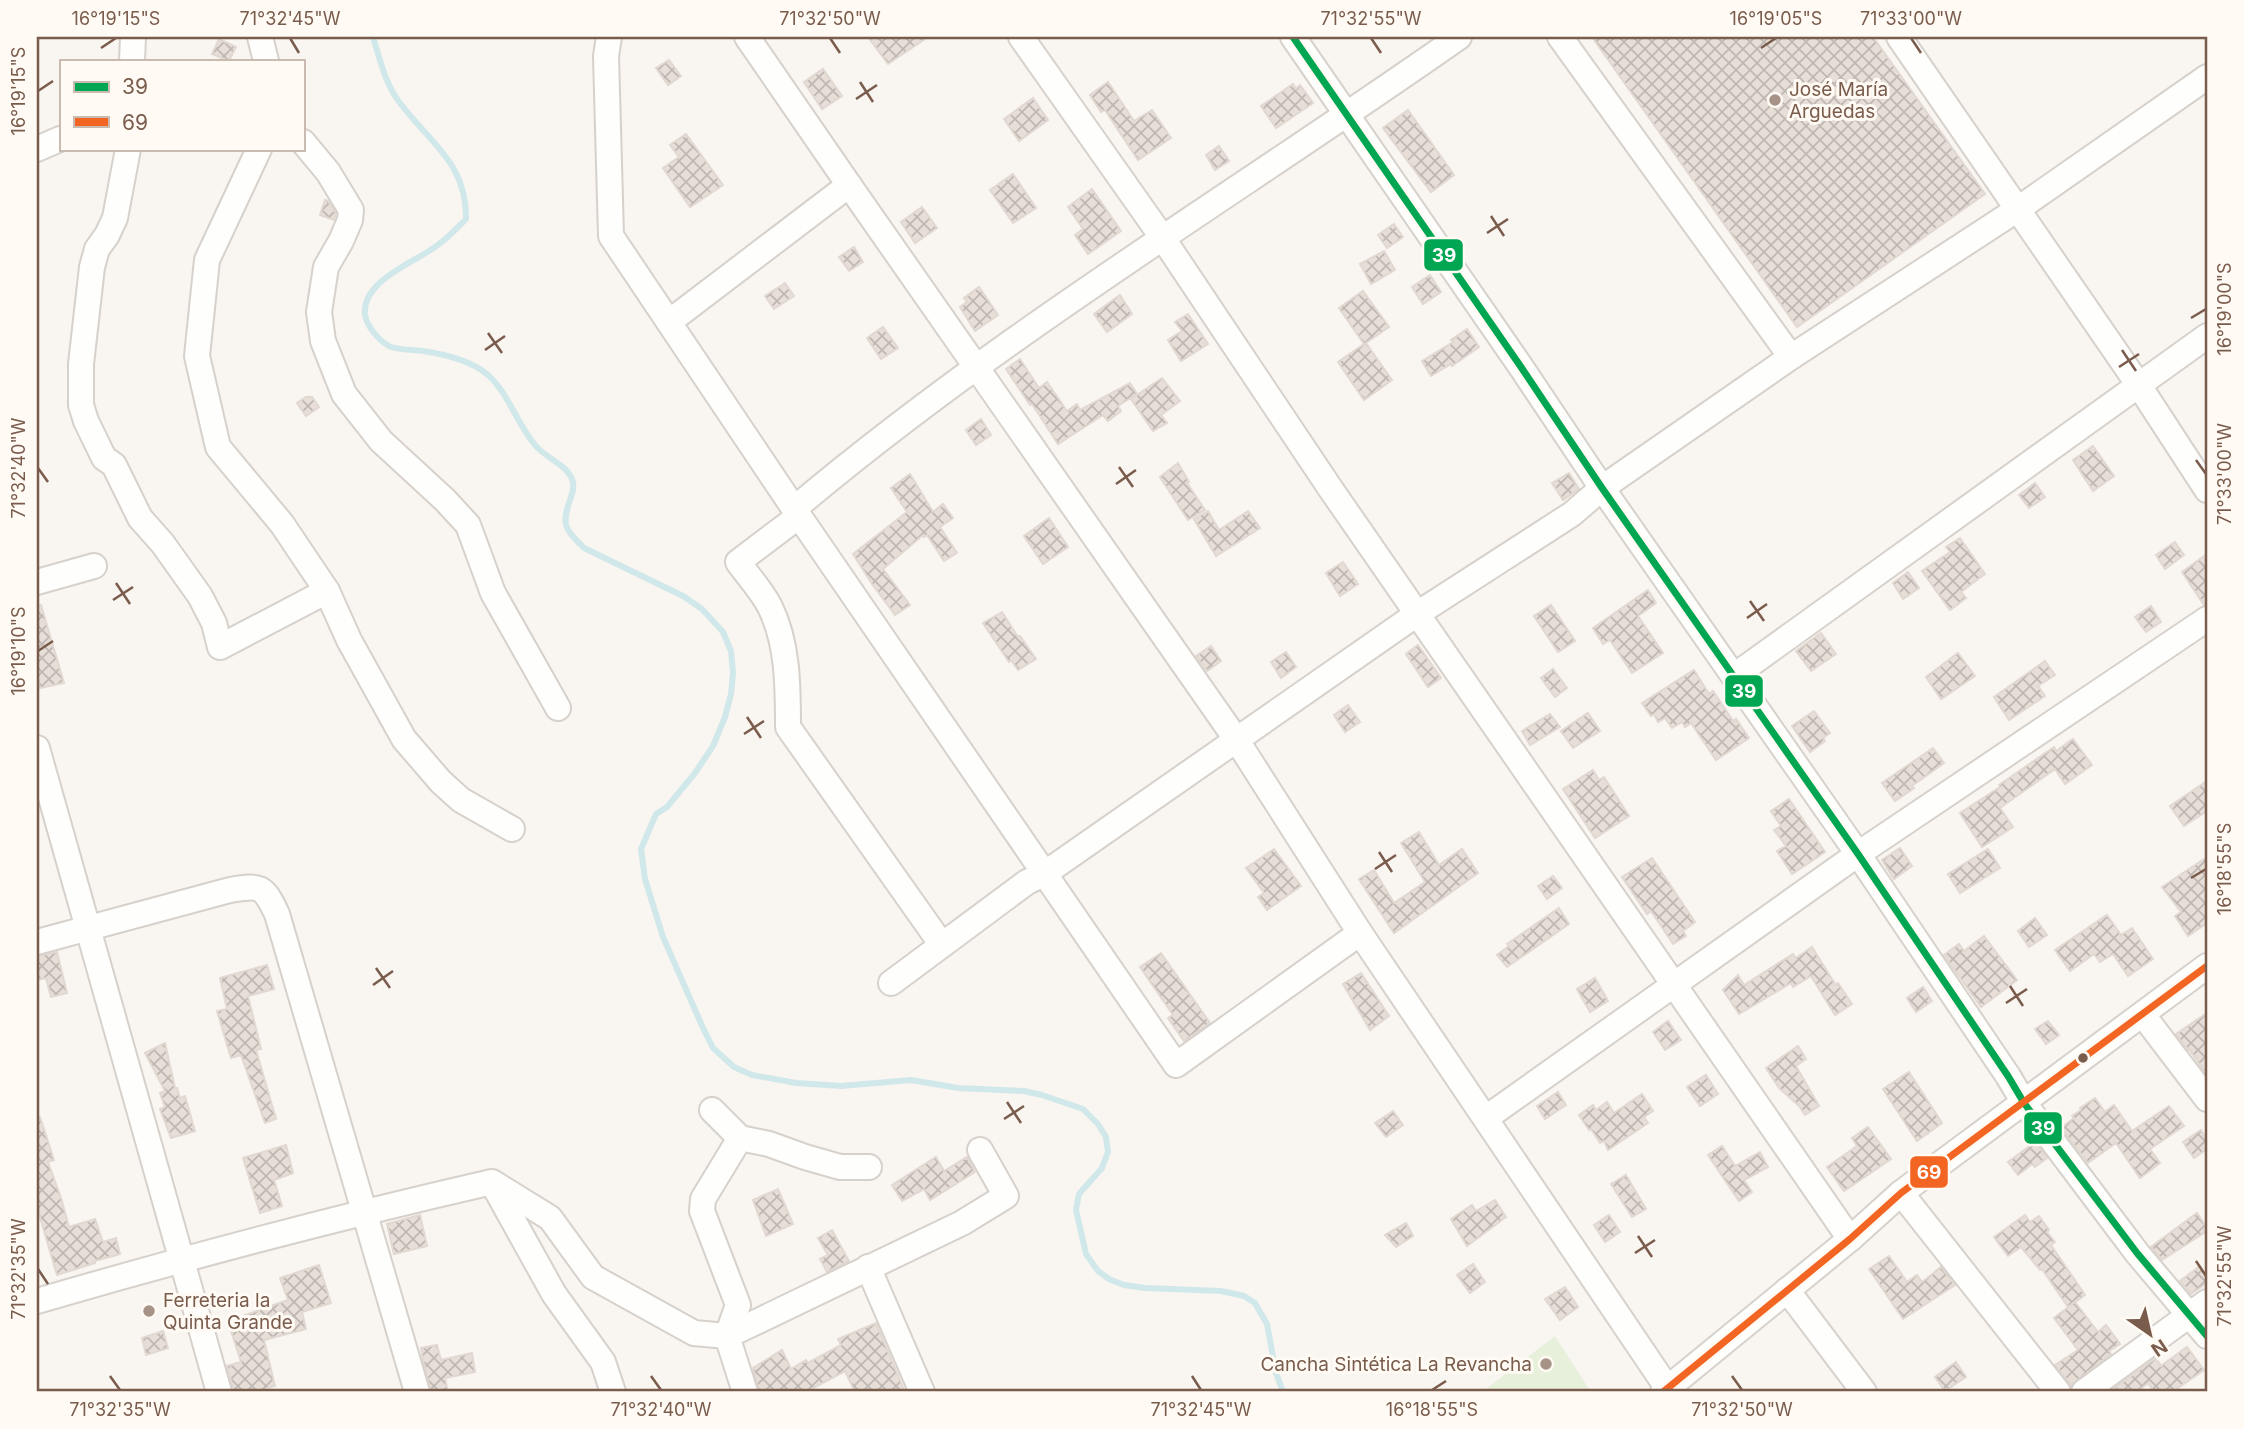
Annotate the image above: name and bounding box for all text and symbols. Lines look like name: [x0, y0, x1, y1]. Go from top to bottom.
text: 16°19'15"S: [72, 8, 160, 29]
text: 71°32'45"W: [240, 8, 341, 29]
text: 71°32'50"W: [779, 8, 881, 29]
text: 71°32'55"W: [1320, 8, 1422, 29]
text: 16°19'05"S: [1730, 8, 1822, 29]
text: 71°33'00"W: [1860, 8, 1962, 29]
text: 16°19'15"S: [8, 47, 29, 135]
legend: [60, 60, 304, 150]
text: 39: [122, 74, 148, 99]
place label: José María Arguedas: [1789, 78, 1888, 123]
marker: José María Arguedas: [1767, 92, 1783, 108]
text: 69: [122, 110, 148, 135]
line badge: 39: [1423, 238, 1464, 272]
text: 39: [1432, 244, 1456, 267]
text: 16°19'00"S: [2214, 262, 2235, 356]
text: 71°32'40"W: [8, 417, 29, 519]
text: 71°33'00"W: [2214, 423, 2235, 525]
text: 16°19'10"S: [8, 606, 29, 696]
line badge: 39: [1724, 674, 1764, 708]
text: 39: [1732, 680, 1756, 703]
text: 16°18'55"S: [2214, 823, 2235, 915]
unlabelled marker: [2076, 1051, 2090, 1065]
line badge: 39: [2023, 1111, 2063, 1145]
text: 39: [2031, 1117, 2055, 1140]
line badge: 69: [1909, 1155, 1949, 1189]
text: 69: [1917, 1161, 1941, 1184]
text: 71°32'35"W: [8, 1218, 29, 1320]
text: 71°32'55"W: [2214, 1225, 2235, 1327]
place label: Ferreteria la Quinta Grande: [163, 1289, 293, 1334]
north arrow: [2114, 1300, 2184, 1370]
marker: Ferreteria la Quinta Grande: [141, 1303, 157, 1319]
text: N: [2147, 1334, 2172, 1361]
place label: Cancha Sintética La Revancha: [1260, 1353, 1532, 1376]
marker: Cancha Sintética La Revancha: [1538, 1356, 1554, 1372]
text: 71°32'35"W: [69, 1399, 171, 1420]
text: 71°32'40"W: [610, 1399, 712, 1420]
text: 71°32'45"W: [1151, 1399, 1252, 1420]
text: 16°18'55"S: [1386, 1399, 1478, 1420]
text: 71°32'50"W: [1691, 1399, 1793, 1420]

